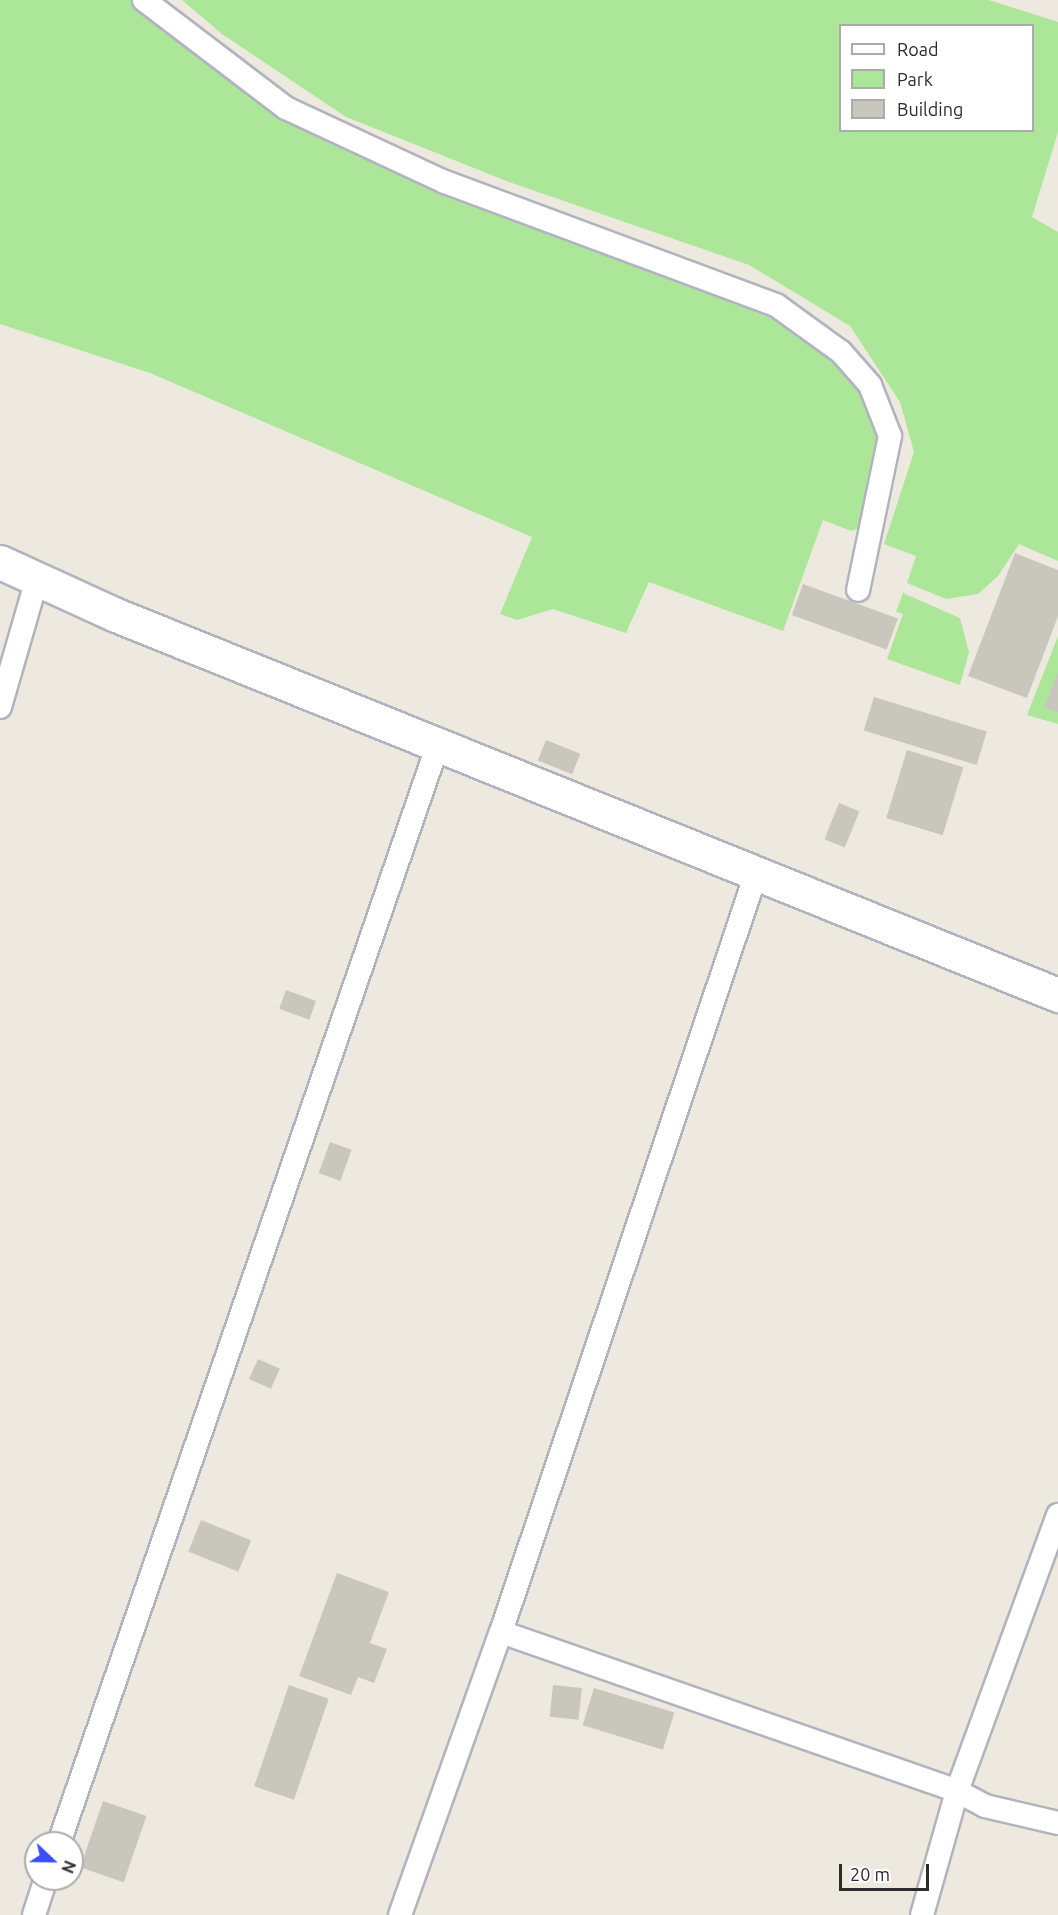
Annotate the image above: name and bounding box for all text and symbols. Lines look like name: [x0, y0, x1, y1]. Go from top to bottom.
legend: [839, 24, 1034, 132]
text: Road: [897, 39, 939, 59]
text: Park: [897, 69, 933, 89]
text: Building: [897, 99, 963, 119]
north arrow: [24, 1831, 84, 1891]
scale bar: [842, 1852, 932, 1890]
text: N: [58, 1858, 79, 1876]
text: 20 m: [850, 1864, 890, 1884]

